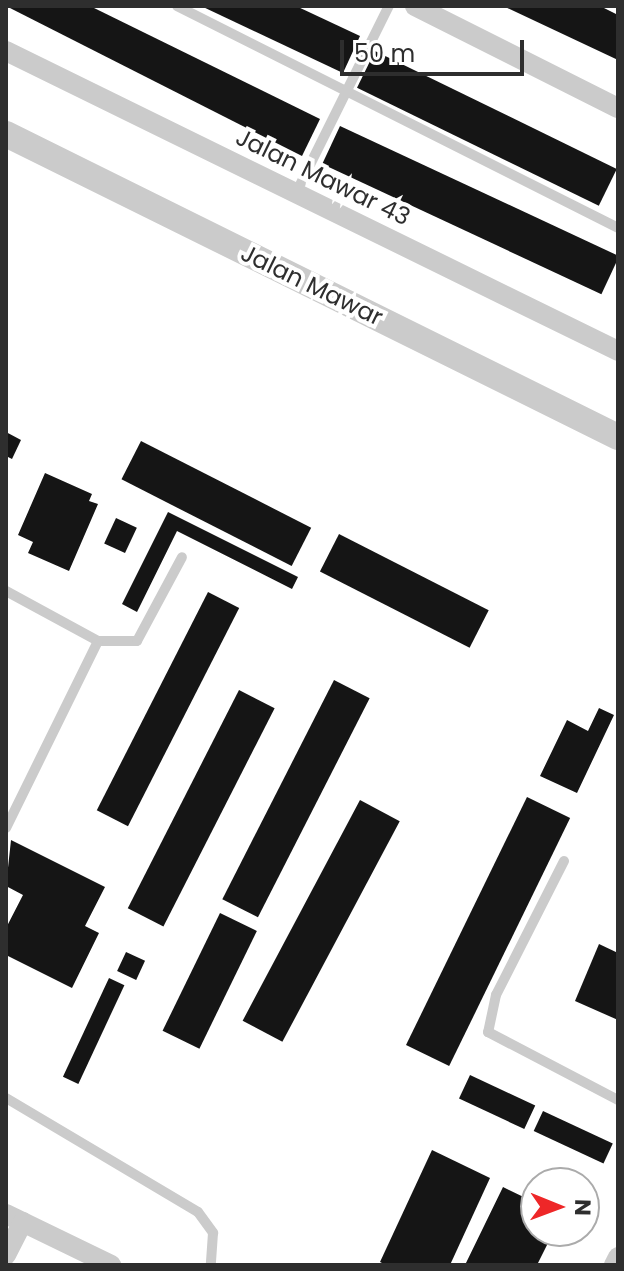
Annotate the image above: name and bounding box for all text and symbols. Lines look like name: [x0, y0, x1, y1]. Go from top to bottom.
scale bar: [344, 24, 528, 74]
text: 50 m: [354, 37, 415, 70]
street label: Jalan Mawar 43: [231, 122, 415, 232]
street label: Jalan Mawar: [236, 238, 388, 332]
north arrow: [520, 1167, 600, 1247]
text: N: [567, 1199, 598, 1216]

